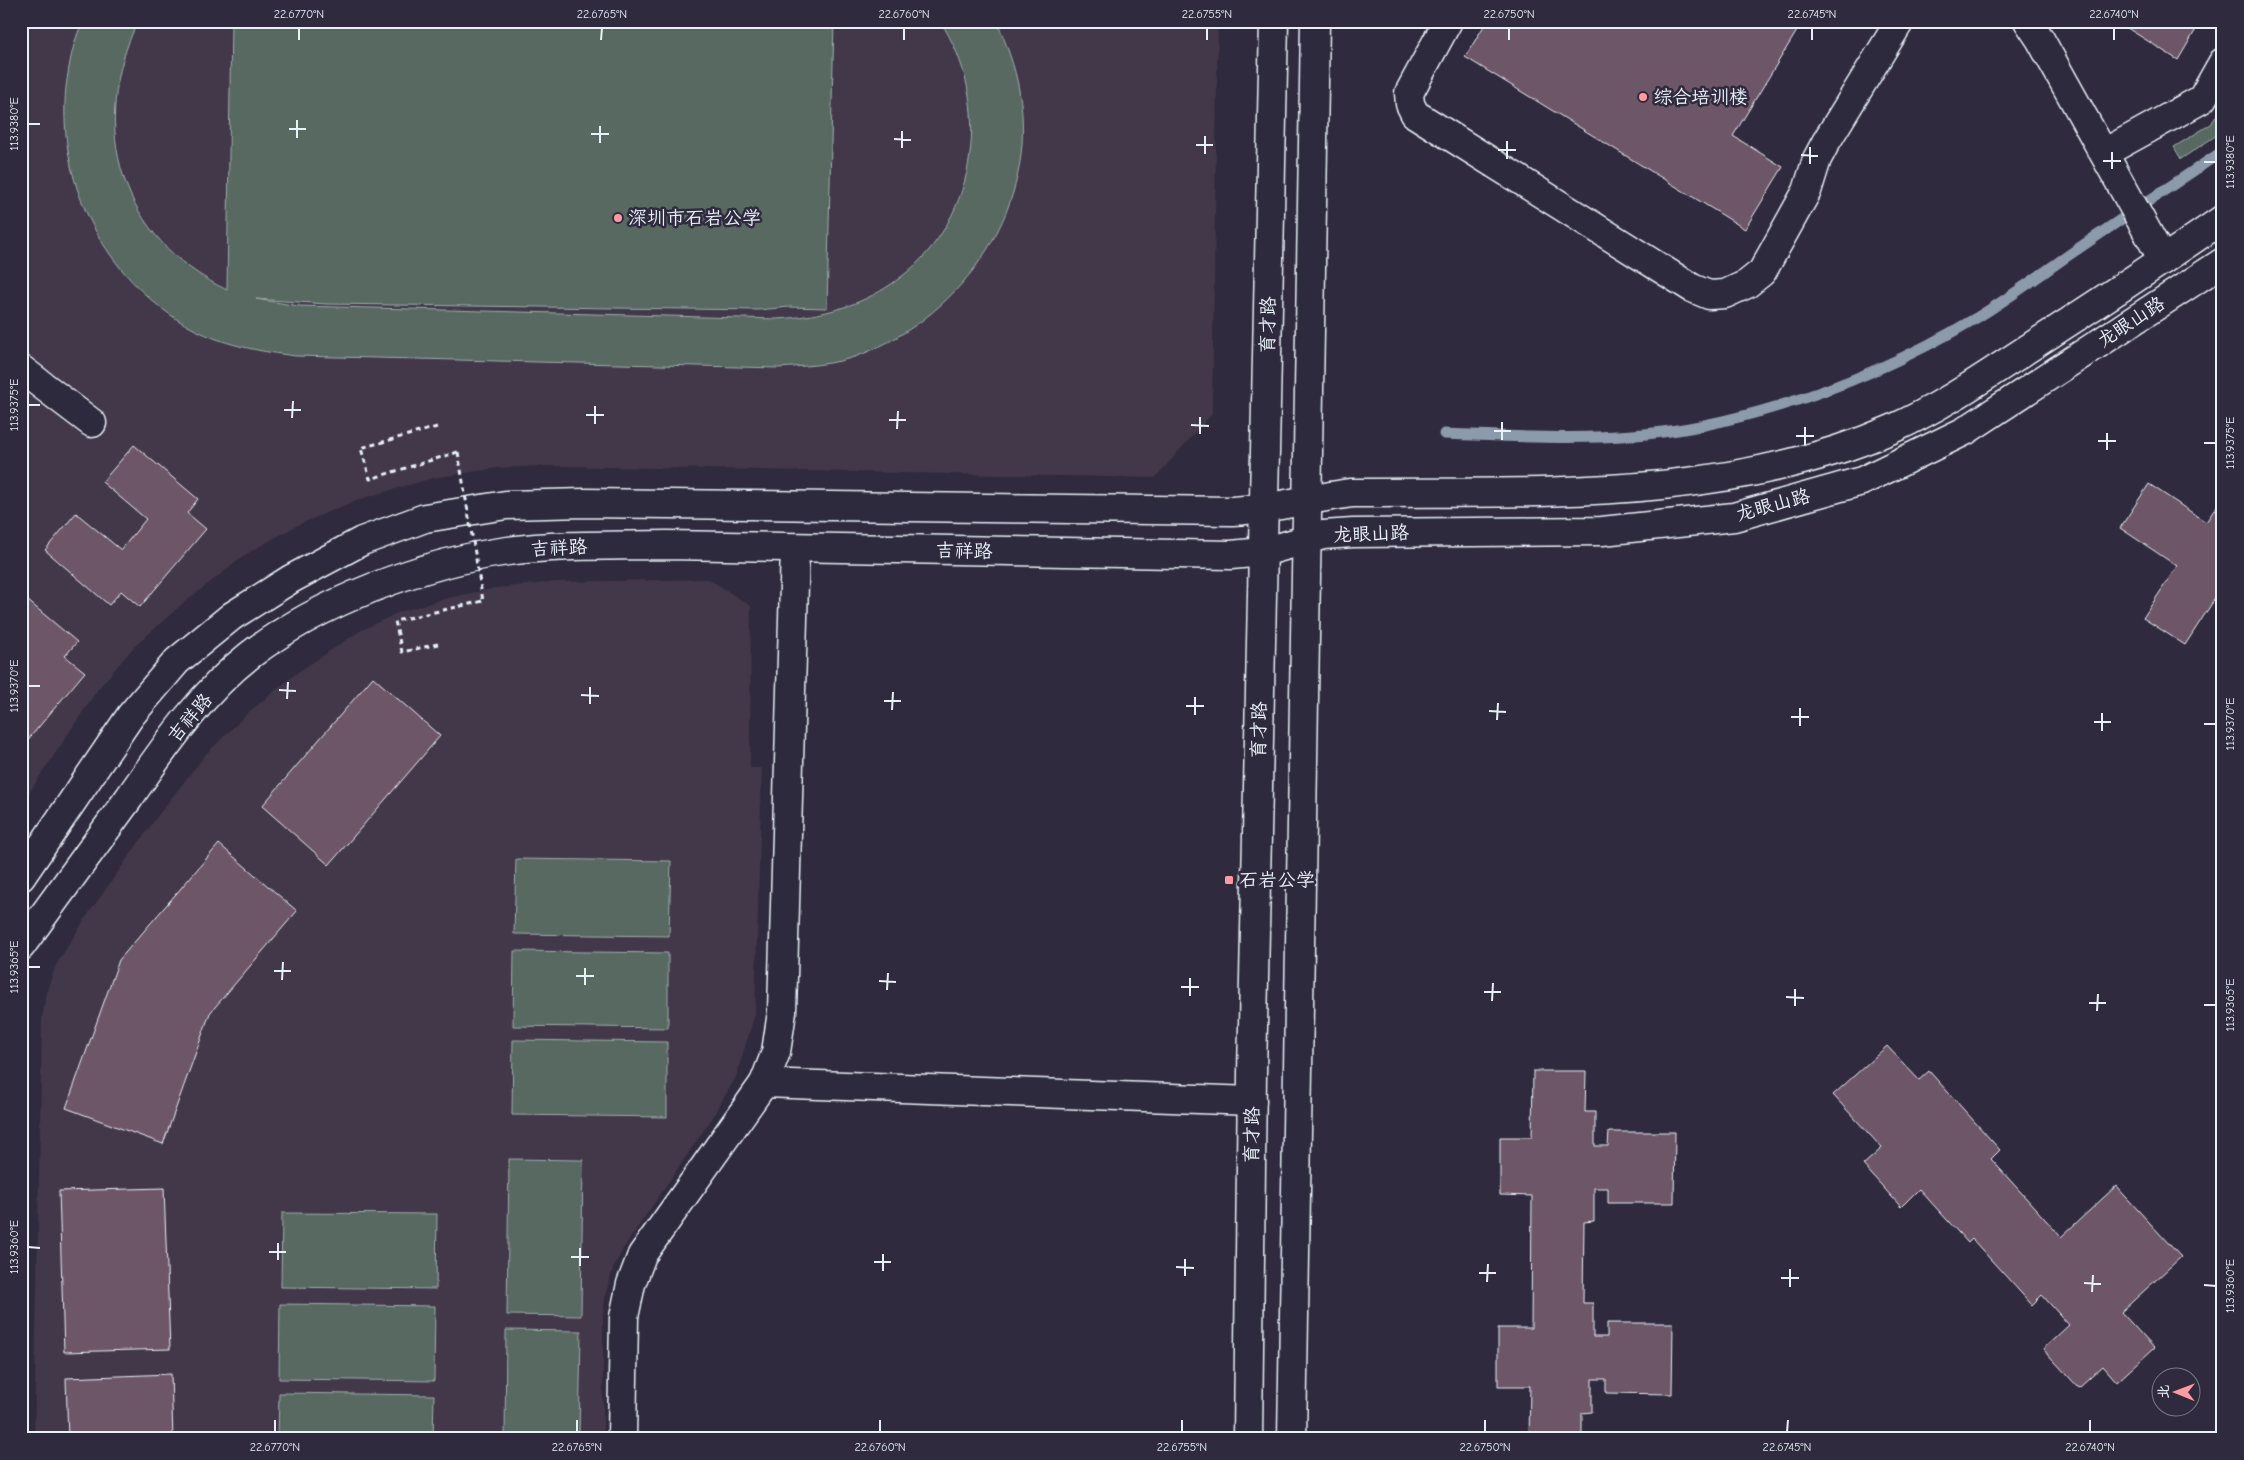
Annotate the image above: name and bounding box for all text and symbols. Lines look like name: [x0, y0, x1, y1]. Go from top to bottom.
text: 22.6770°N: [274, 7, 324, 21]
text: 22.6765°N: [577, 7, 627, 21]
text: 22.6760°N: [878, 7, 930, 21]
text: 22.6755°N: [1182, 7, 1232, 21]
text: 22.6750°N: [1483, 7, 1535, 21]
text: 22.6745°N: [1788, 7, 1836, 21]
text: 22.6740°N: [2089, 7, 2139, 21]
place label: 综合培训楼: [1653, 86, 1748, 108]
marker: 综合培训楼: [1637, 91, 1649, 103]
text: 113.9380°E: [7, 97, 21, 151]
text: 113.9380°E: [2223, 135, 2237, 189]
place label: 深圳市石岩公学: [628, 207, 761, 229]
marker: 深圳市石岩公学: [612, 212, 624, 224]
street label: 龙眼山路: [2093, 292, 2169, 352]
street label: 育才路: [1257, 296, 1279, 354]
text: 113.9375°E: [7, 379, 21, 431]
text: 113.9375°E: [2223, 417, 2237, 469]
street label: 龙眼山路: [1733, 485, 1813, 525]
street label: 龙眼山路: [1333, 522, 1409, 546]
street label: 吉祥路: [530, 536, 588, 560]
street label: 吉祥路: [935, 540, 993, 562]
text: 113.9370°E: [7, 659, 21, 713]
street label: 吉祥路: [163, 689, 217, 747]
text: 113.9370°E: [2223, 697, 2237, 751]
street label: 育才路: [1248, 701, 1270, 759]
place label: 石岩公学: [1239, 869, 1315, 891]
marker: 石岩公学: [1223, 874, 1235, 886]
text: 113.9365°E: [7, 940, 21, 994]
text: 113.9365°E: [2223, 978, 2237, 1032]
street label: 育才路: [1241, 1106, 1263, 1164]
text: 113.9360°E: [7, 1220, 21, 1274]
text: 113.9360°E: [2223, 1259, 2237, 1313]
north arrow: [2152, 1368, 2202, 1418]
text: 北: [2155, 1385, 2172, 1399]
text: 22.6770°N: [250, 1440, 300, 1454]
text: 22.6765°N: [552, 1440, 602, 1454]
text: 22.6760°N: [854, 1440, 906, 1454]
text: 22.6755°N: [1157, 1440, 1207, 1454]
text: 22.6750°N: [1459, 1440, 1511, 1454]
text: 22.6745°N: [1763, 1440, 1811, 1454]
text: 22.6740°N: [2065, 1440, 2115, 1454]

